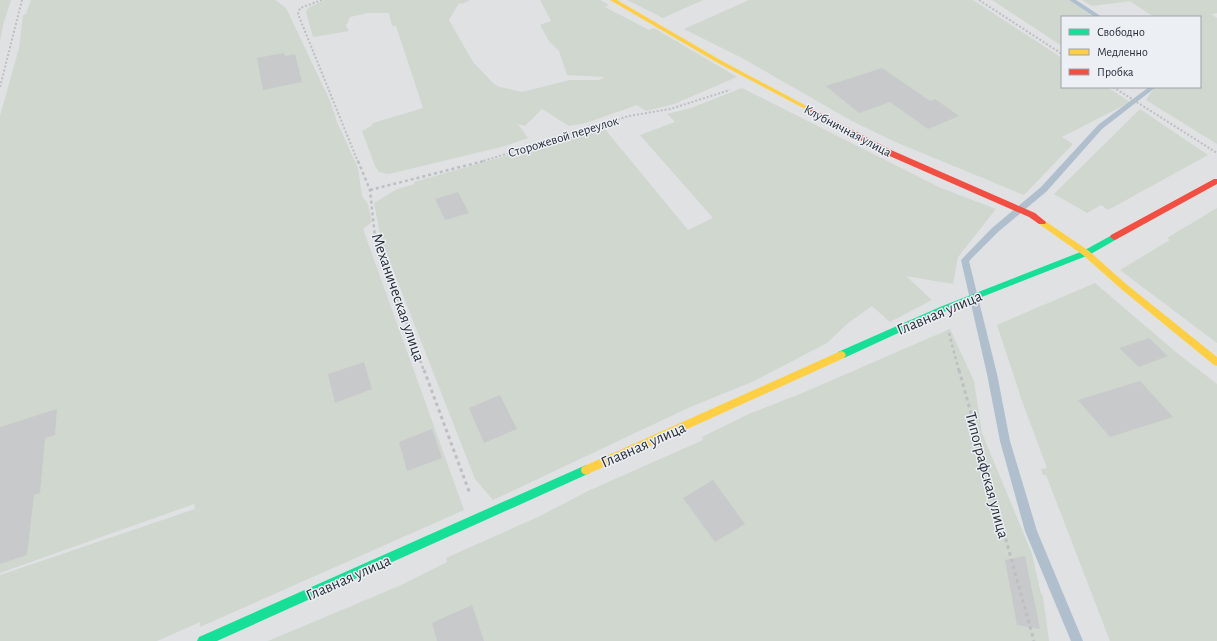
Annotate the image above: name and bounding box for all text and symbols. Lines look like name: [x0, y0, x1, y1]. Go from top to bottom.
legend: [1061, 16, 1201, 88]
text: Свободно: [1097, 26, 1145, 38]
text: Медленно: [1097, 46, 1148, 58]
text: Пробка: [1097, 66, 1134, 78]
street label: Клубничная улица: [801, 103, 893, 160]
street label: Сторожевой переулок: [507, 114, 620, 160]
street label: Механическая улица: [368, 231, 427, 364]
street label: Главная улица: [894, 288, 985, 339]
street label: Типографская улица: [962, 410, 1012, 540]
street label: Главная улица: [599, 419, 689, 472]
street label: Главная улица: [304, 552, 394, 605]

